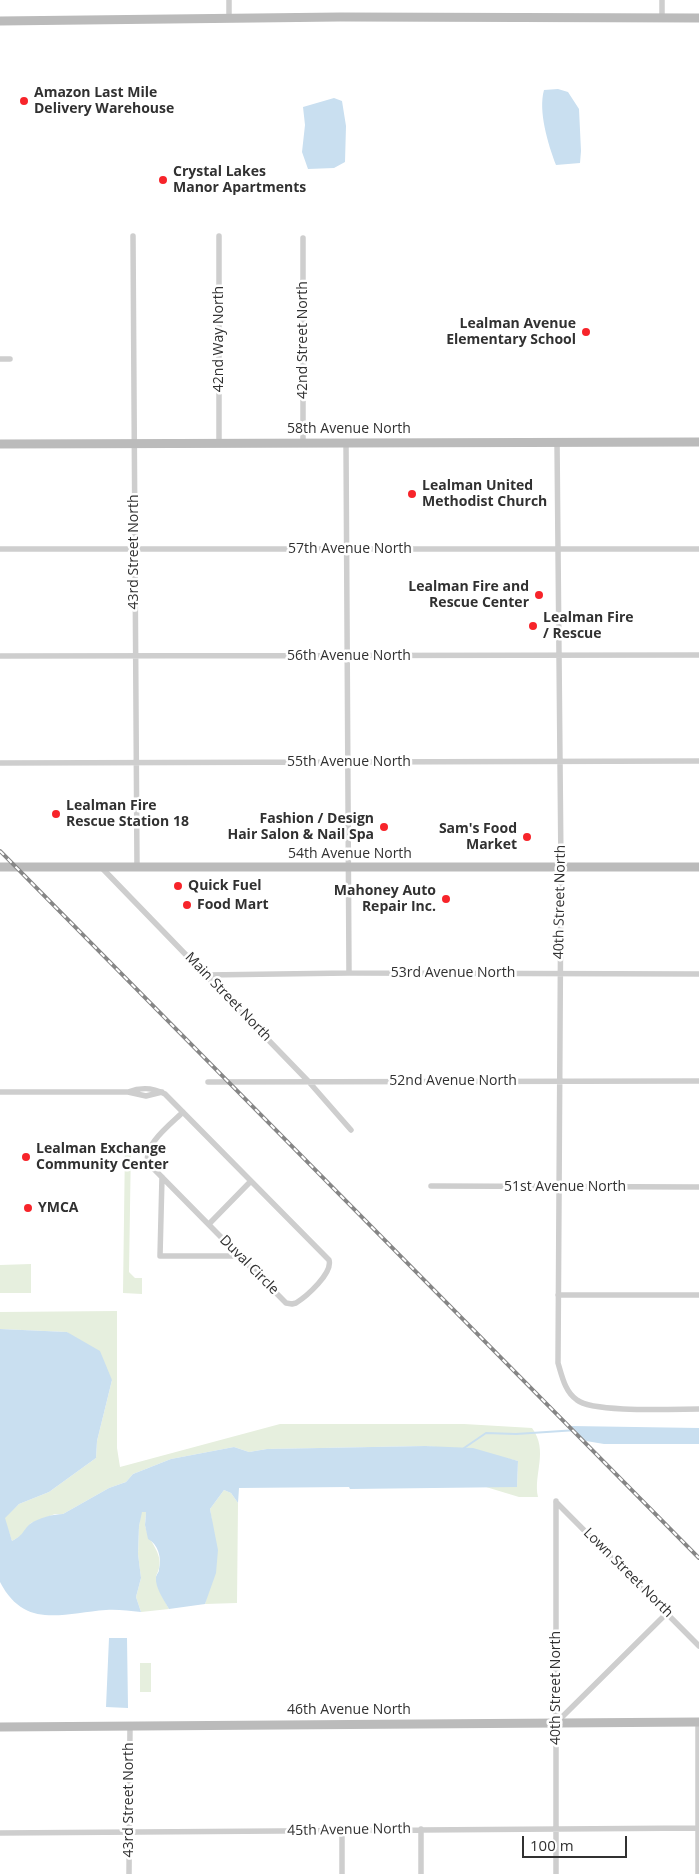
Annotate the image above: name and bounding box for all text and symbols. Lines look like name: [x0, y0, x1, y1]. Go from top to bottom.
place label: Amazon Last Mile Delivery Warehouse: [34, 85, 174, 118]
marker: Amazon Last Mile Delivery Warehouse: [18, 95, 30, 107]
place label: Crystal Lakes Manor Apartments: [173, 164, 306, 196]
marker: Crystal Lakes Manor Apartments: [157, 174, 169, 186]
street label: 42nd Street North: [295, 281, 311, 399]
street label: 42nd Way North: [211, 286, 227, 392]
place label: Lealman Avenue Elementary School: [446, 316, 576, 348]
marker: Lealman Avenue Elementary School: [580, 326, 592, 338]
street label: 58th Avenue North: [287, 421, 411, 437]
place label: Lealman United Methodist Church: [422, 478, 547, 511]
marker: Lealman United Methodist Church: [406, 488, 418, 500]
street label: 43rd Street North: [126, 495, 142, 609]
street label: 57th Avenue North: [288, 541, 412, 557]
place label: Lealman Fire and Rescue Center: [408, 579, 529, 612]
marker: Lealman Fire and Rescue Center: [533, 589, 545, 601]
place label: Lealman Fire / Rescue: [543, 610, 634, 642]
marker: Lealman Fire / Rescue: [527, 620, 539, 632]
street label: 56th Avenue North: [287, 648, 411, 664]
street label: 55th Avenue North: [287, 754, 411, 770]
place label: Lealman Fire Rescue Station 18: [66, 798, 189, 830]
marker: Lealman Fire Rescue Station 18: [50, 808, 62, 820]
place label: Fashion / Design Hair Salon & Nail Spa: [227, 811, 374, 844]
marker: Fashion / Design Hair Salon & Nail Spa: [378, 821, 390, 833]
place label: Sam's Food Market: [439, 821, 517, 854]
marker: Sam's Food Market: [521, 831, 533, 843]
street label: 40th Street North: [551, 845, 569, 959]
street label: 54th Avenue North: [288, 846, 412, 862]
place label: Quick Fuel: [188, 878, 262, 894]
marker: Quick Fuel: [172, 880, 184, 892]
place label: Mahoney Auto Repair Inc.: [334, 883, 436, 916]
marker: Mahoney Auto Repair Inc.: [440, 893, 452, 905]
place label: Food Mart: [197, 897, 269, 913]
marker: Food Mart: [181, 899, 193, 911]
street label: Main Street North: [181, 949, 275, 1045]
street label: 53rd Avenue North: [391, 965, 515, 981]
street label: 52nd Avenue North: [389, 1073, 517, 1089]
place label: Lealman Exchange Community Center: [36, 1141, 169, 1174]
marker: Lealman Exchange Community Center: [20, 1151, 32, 1163]
street label: 51st Avenue North: [504, 1179, 626, 1195]
place label: YMCA: [38, 1200, 79, 1216]
marker: YMCA: [22, 1202, 34, 1214]
street label: Duval Circle: [216, 1232, 282, 1298]
street label: Lown Street North: [580, 1525, 676, 1621]
street label: 40th Street North: [548, 1631, 564, 1745]
street label: 46th Avenue North: [287, 1702, 411, 1718]
street label: 43rd Street North: [121, 1743, 137, 1857]
street label: 45th Avenue North: [287, 1821, 411, 1839]
scale bar: [524, 1826, 629, 1858]
text: 100 m: [530, 1835, 574, 1855]

